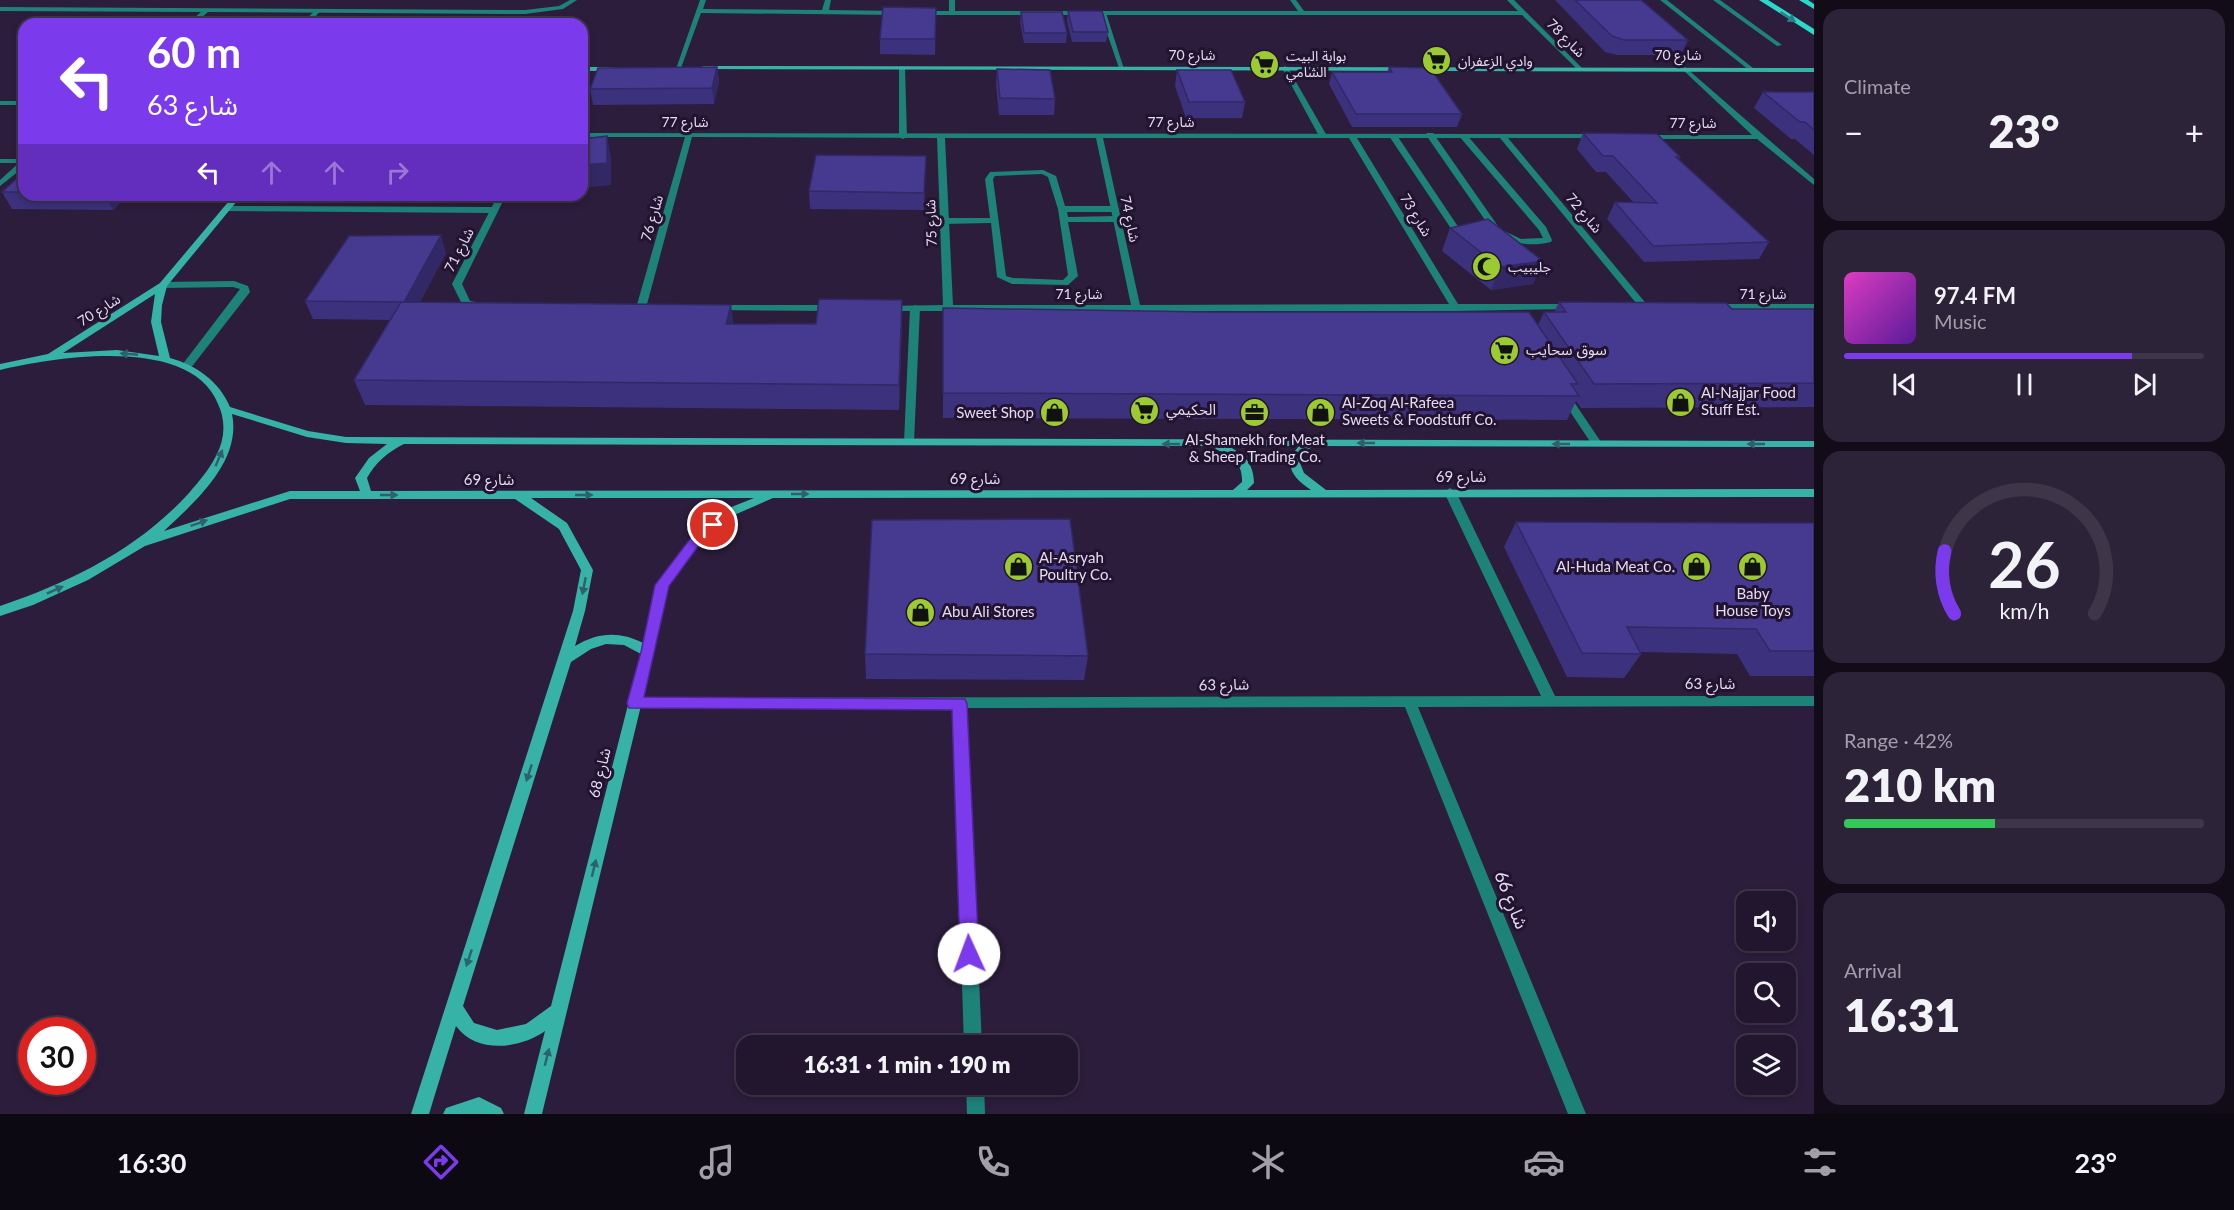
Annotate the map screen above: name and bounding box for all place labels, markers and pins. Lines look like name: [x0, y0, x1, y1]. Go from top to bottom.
supermarket icon: وادي الزعفران: [1421, 45, 1453, 77]
place label: بوابة البيت الشامي: [1286, 47, 1346, 83]
supermarket icon: بوابة البيت الشامي: [1249, 48, 1281, 80]
place label: وادي الزعفران: [1458, 52, 1533, 72]
mosque icon: جليبيب: [1471, 251, 1503, 283]
place label: جليبيب: [1508, 258, 1551, 275]
supermarket icon: سوق سحايب: [1489, 334, 1521, 366]
place label: سوق سحايب: [1526, 340, 1607, 359]
place label: Al-Najjar Food Stuff Est.: [1701, 383, 1796, 418]
shop icon: Al-Najjar Food Stuff Est.: [1664, 386, 1696, 418]
place label: Al-Zoq Al-Rafeea Sweets & Foodstuff Co.: [1342, 393, 1497, 428]
supermarket icon: الحكيمي: [1129, 394, 1161, 426]
shop icon: Al-Zoq Al-Rafeea Sweets & Foodstuff Co.: [1305, 396, 1337, 428]
shop icon: Sweet Shop: [1039, 397, 1071, 429]
office icon: Al-Shamekh for Meat & Sheep Trading Co.: [1239, 397, 1271, 429]
place label: الحكيمي: [1166, 400, 1216, 421]
place label: Sweet Shop: [956, 403, 1034, 421]
place label: Al-Shamekh for Meat & Sheep Trading Co.: [1185, 430, 1326, 465]
pin: [687, 499, 738, 550]
place label: Al-Asryah Poultry Co.: [1039, 548, 1112, 583]
shop icon: Al-Asryah Poultry Co.: [1002, 551, 1034, 583]
shop icon: Al-Huda Meat Co.: [1680, 551, 1712, 583]
shop icon: Baby House Toys: [1737, 551, 1769, 583]
place label: Al-Huda Meat Co.: [1556, 557, 1675, 575]
place label: Baby House Toys: [1715, 584, 1791, 619]
shop icon: Abu Ali Stores: [905, 596, 937, 628]
place label: Abu Ali Stores: [942, 602, 1035, 620]

